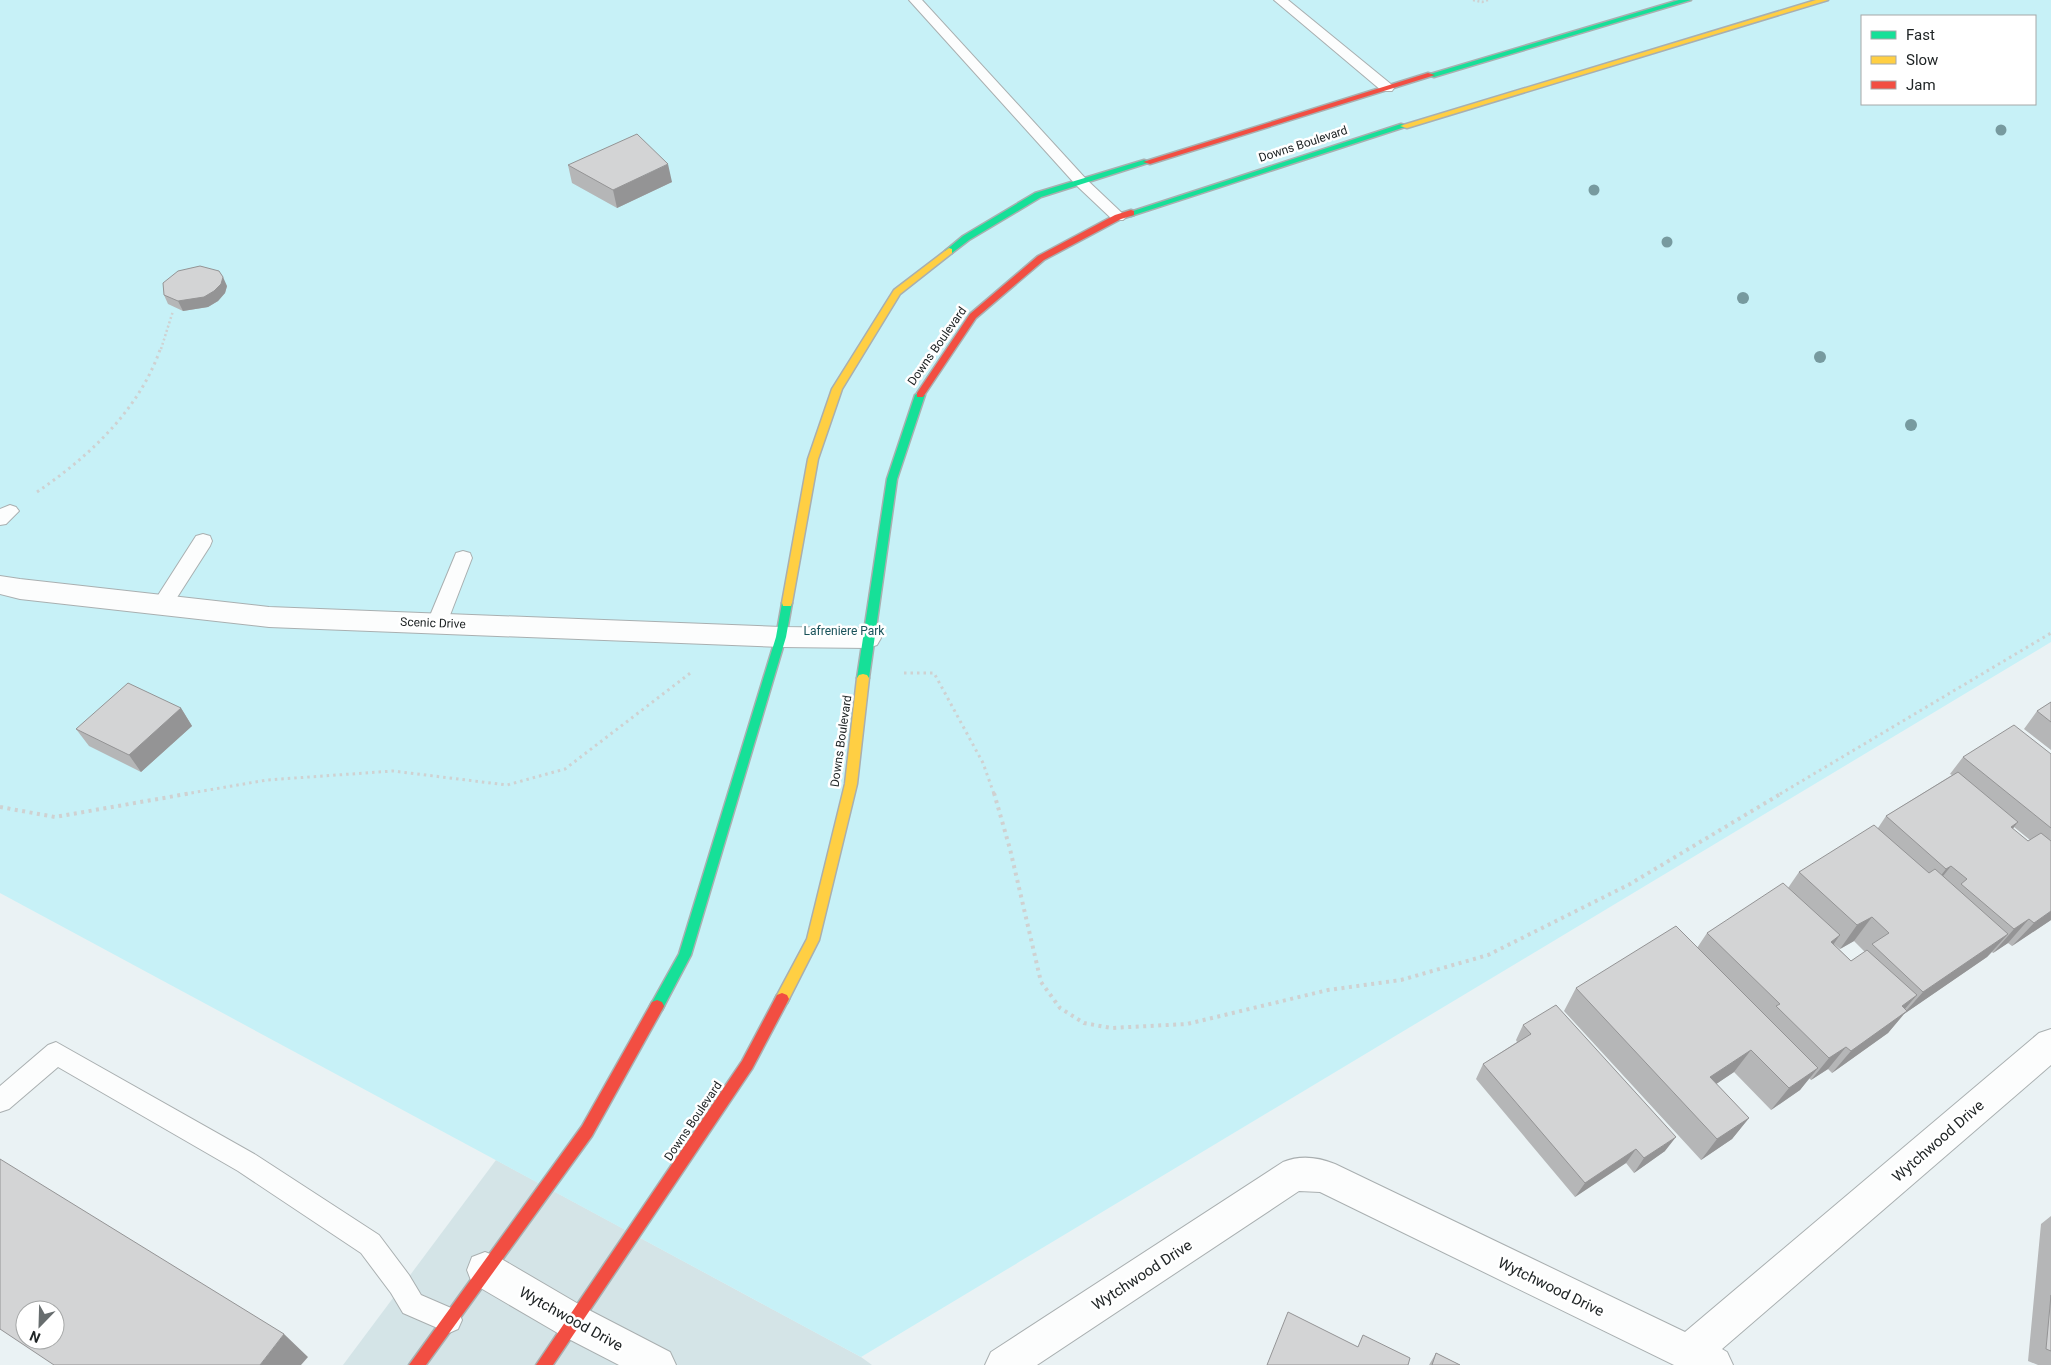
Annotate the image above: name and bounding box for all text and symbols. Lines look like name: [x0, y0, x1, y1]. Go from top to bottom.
legend: [1861, 15, 2036, 105]
text: Fast: [1906, 26, 1935, 44]
text: Slow: [1906, 51, 1938, 69]
text: Jam: [1906, 76, 1936, 94]
street label: Downs Boulevard: [1257, 123, 1349, 165]
street label: Downs Boulevard: [905, 304, 969, 388]
street label: Scenic Drive: [400, 615, 466, 631]
park label: Lafreniere Park: [804, 624, 885, 638]
street label: Downs Boulevard: [828, 694, 854, 788]
street label: Downs Boulevard: [661, 1079, 725, 1163]
street label: Wytchwood Drive: [1888, 1096, 1988, 1186]
street label: Wytchwood Drive: [1089, 1236, 1195, 1314]
street label: Wytchwood Drive: [1495, 1254, 1607, 1320]
street label: Wytchwood Drive: [516, 1283, 626, 1355]
north arrow: [15, 1300, 65, 1350]
text: N: [27, 1328, 43, 1346]

